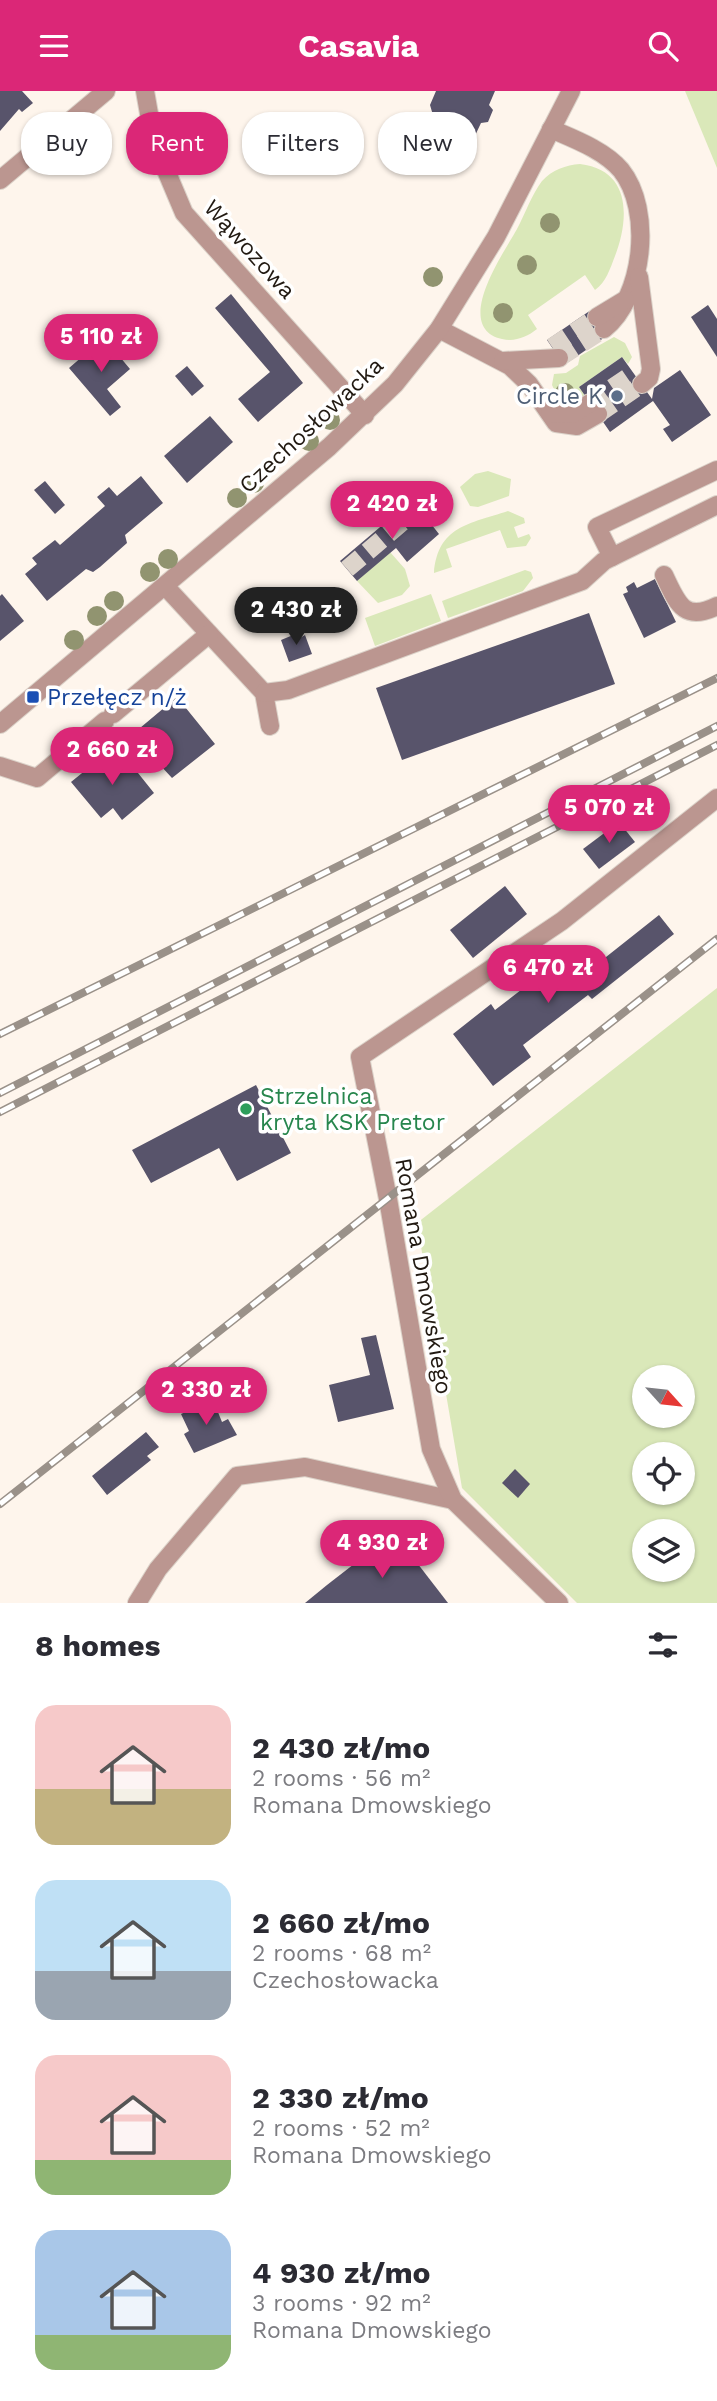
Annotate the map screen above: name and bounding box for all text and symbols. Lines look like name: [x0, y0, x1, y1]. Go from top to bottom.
icon: menu: [35, 27, 73, 65]
text: Casavia: [298, 27, 419, 65]
icon: search: [644, 27, 682, 65]
chip: Buy: [21, 112, 112, 175]
chip: Rent: [126, 112, 228, 175]
chip: Filters: [242, 112, 364, 175]
chip: New: [378, 112, 477, 175]
street label: Wąwozowa: [198, 194, 301, 304]
pin: 5 110 zł: [29, 315, 173, 374]
text: 5 110 zł: [60, 323, 142, 350]
street label: Czechosłowacka: [234, 352, 389, 499]
place label: Circle K: [516, 383, 603, 410]
marker: Circle K: [609, 388, 625, 404]
pin: 2 420 zł: [320, 482, 464, 541]
text: 2 420 zł: [346, 490, 438, 517]
pin: 2 430 zł: [224, 587, 368, 647]
text: 2 430 zł: [250, 596, 342, 623]
place label: Przełęcz n/ż: [47, 684, 187, 711]
marker: Przełęcz n/ż: [25, 689, 41, 705]
pin: 2 660 zł: [40, 727, 184, 787]
text: 2 660 zł: [66, 736, 158, 763]
pin: 5 070 zł: [537, 785, 681, 845]
text: 5 070 zł: [564, 794, 654, 821]
pin: 6 470 zł: [476, 946, 620, 1005]
text: 6 470 zł: [503, 954, 593, 981]
place label: Strzelnica kryta KSK Pretor: [260, 1083, 445, 1136]
marker: Strzelnica kryta KSK Pretor: [238, 1101, 254, 1117]
street label: Romana Dmowskiego: [389, 1156, 458, 1396]
north arrow: [632, 1365, 695, 1428]
map controls: [632, 1365, 695, 1582]
pin: 2 330 zł: [134, 1367, 278, 1427]
text: 2 330 zł: [161, 1376, 251, 1403]
button: locate: [632, 1442, 695, 1505]
button: layers: [632, 1519, 695, 1582]
pin: 4 930 zł: [310, 1521, 454, 1580]
text: 4 930 zł: [336, 1529, 428, 1556]
icon: filters: [644, 1626, 682, 1664]
text: 8 homes: [35, 1628, 161, 1663]
text: 2 430 zł/mo: [252, 1730, 430, 1765]
icon: home: [91, 1733, 175, 1817]
text: 2 rooms · 56 m²: [252, 1765, 430, 1792]
text: Romana Dmowskiego: [252, 1792, 492, 1819]
text: 2 660 zł/mo: [252, 1905, 430, 1940]
icon: home: [91, 1908, 175, 1992]
text: 2 rooms · 68 m²: [252, 1940, 431, 1967]
text: Czechosłowacka: [252, 1967, 439, 1994]
text: 2 330 zł/mo: [252, 2080, 429, 2115]
icon: home: [91, 2083, 175, 2167]
text: 2 rooms · 52 m²: [252, 2115, 430, 2142]
text: Romana Dmowskiego: [252, 2142, 492, 2169]
text: 4 930 zł/mo: [252, 2255, 431, 2290]
icon: home: [91, 2258, 175, 2342]
text: 3 rooms · 92 m²: [252, 2290, 431, 2317]
text: Romana Dmowskiego: [252, 2317, 492, 2344]

